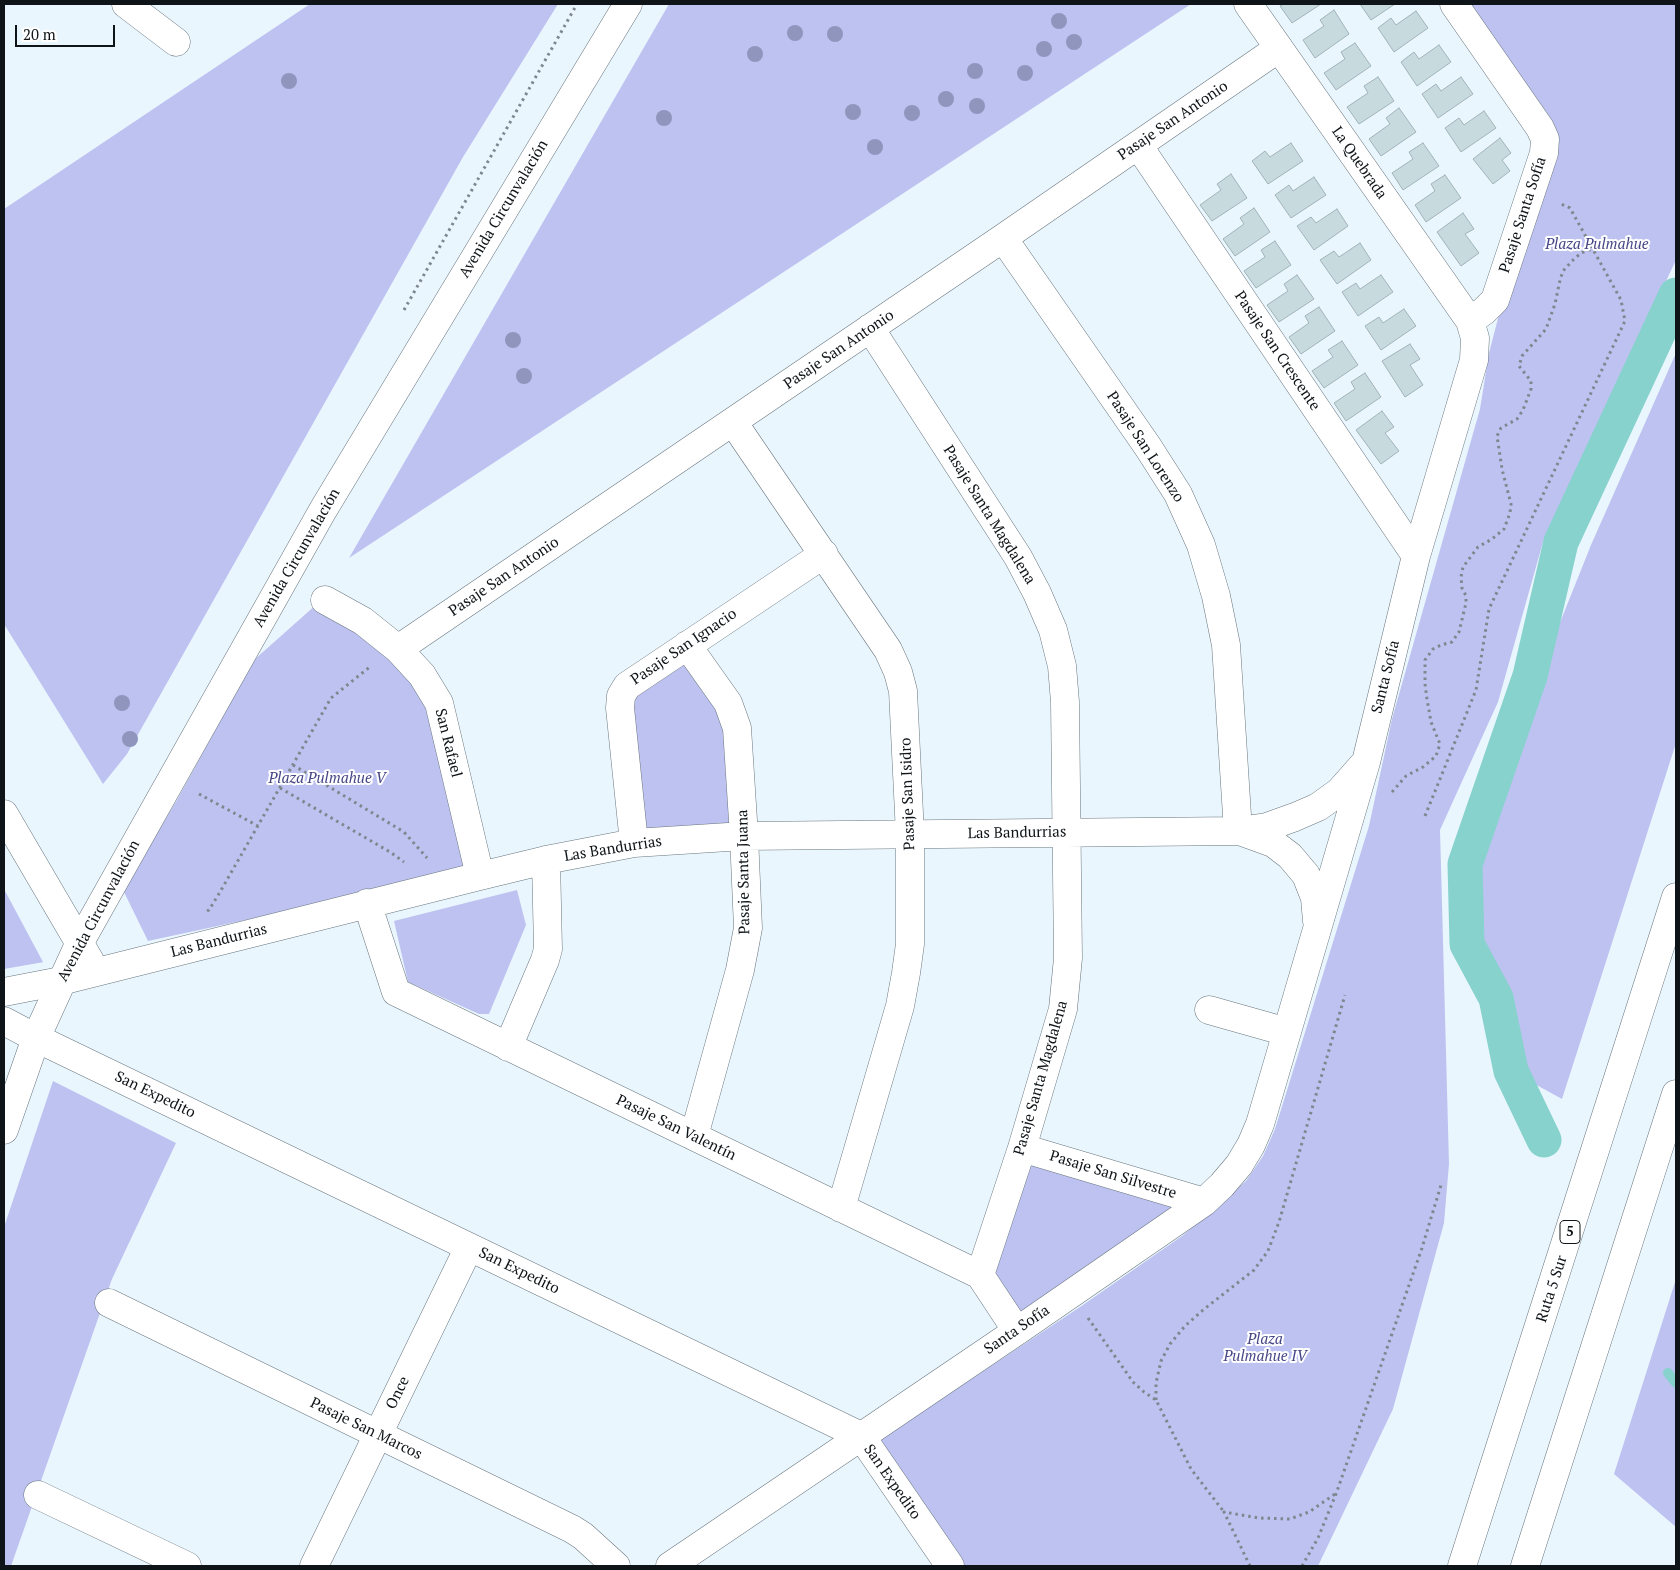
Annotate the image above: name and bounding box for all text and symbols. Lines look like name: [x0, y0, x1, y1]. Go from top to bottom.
scale bar: [18, 15, 118, 47]
text: 20 m: [23, 24, 56, 44]
street label: Pasaje San Antonio: [1115, 77, 1231, 165]
street label: La Quebrada: [1328, 123, 1390, 203]
street label: Avenida Circunvalación: [456, 137, 552, 281]
street label: Pasaje Santa Sofía: [1496, 155, 1550, 275]
park label: Plaza Pulmahue: [1545, 236, 1649, 254]
street label: Pasaje San Crescente: [1230, 288, 1324, 414]
street label: Pasaje San Antonio: [781, 306, 897, 394]
street label: Pasaje San Lorenzo: [1102, 388, 1188, 506]
street label: Pasaje Santa Magdalena: [939, 442, 1039, 588]
street label: Avenida Circunvalación: [250, 485, 344, 631]
street label: Pasaje San Antonio: [446, 533, 562, 621]
street label: Pasaje San Ignacio: [628, 605, 740, 689]
street label: Santa Sofía: [1368, 639, 1404, 715]
street label: San Rafael: [431, 707, 465, 779]
street label: Pasaje San Isidro: [897, 737, 919, 851]
park label: Plaza Pulmahue V: [268, 770, 386, 788]
street label: Pasaje Santa Juana: [734, 809, 754, 935]
street label: Las Bandurrias: [968, 823, 1066, 843]
street label: Las Bandurrias: [563, 832, 663, 866]
street label: Avenida Circunvalación: [54, 837, 144, 985]
street label: Las Bandurrias: [169, 920, 269, 962]
street label: Pasaje Santa Magdalena: [1010, 998, 1072, 1158]
street label: San Expedito: [112, 1068, 198, 1122]
street label: Pasaje San Valentín: [613, 1091, 739, 1165]
street label: Pasaje San Silvestre: [1047, 1147, 1179, 1203]
road number: 5: [1560, 1220, 1580, 1244]
street label: San Expedito: [476, 1244, 562, 1298]
street label: Ruta 5 Sur: [1533, 1253, 1571, 1325]
street label: Santa Sofía: [981, 1302, 1053, 1358]
park label: Plaza Pulmahue IV: [1223, 1331, 1307, 1366]
street label: Once: [382, 1374, 414, 1412]
street label: Pasaje San Marcos: [307, 1394, 425, 1464]
street label: San Expedito: [860, 1441, 924, 1523]

